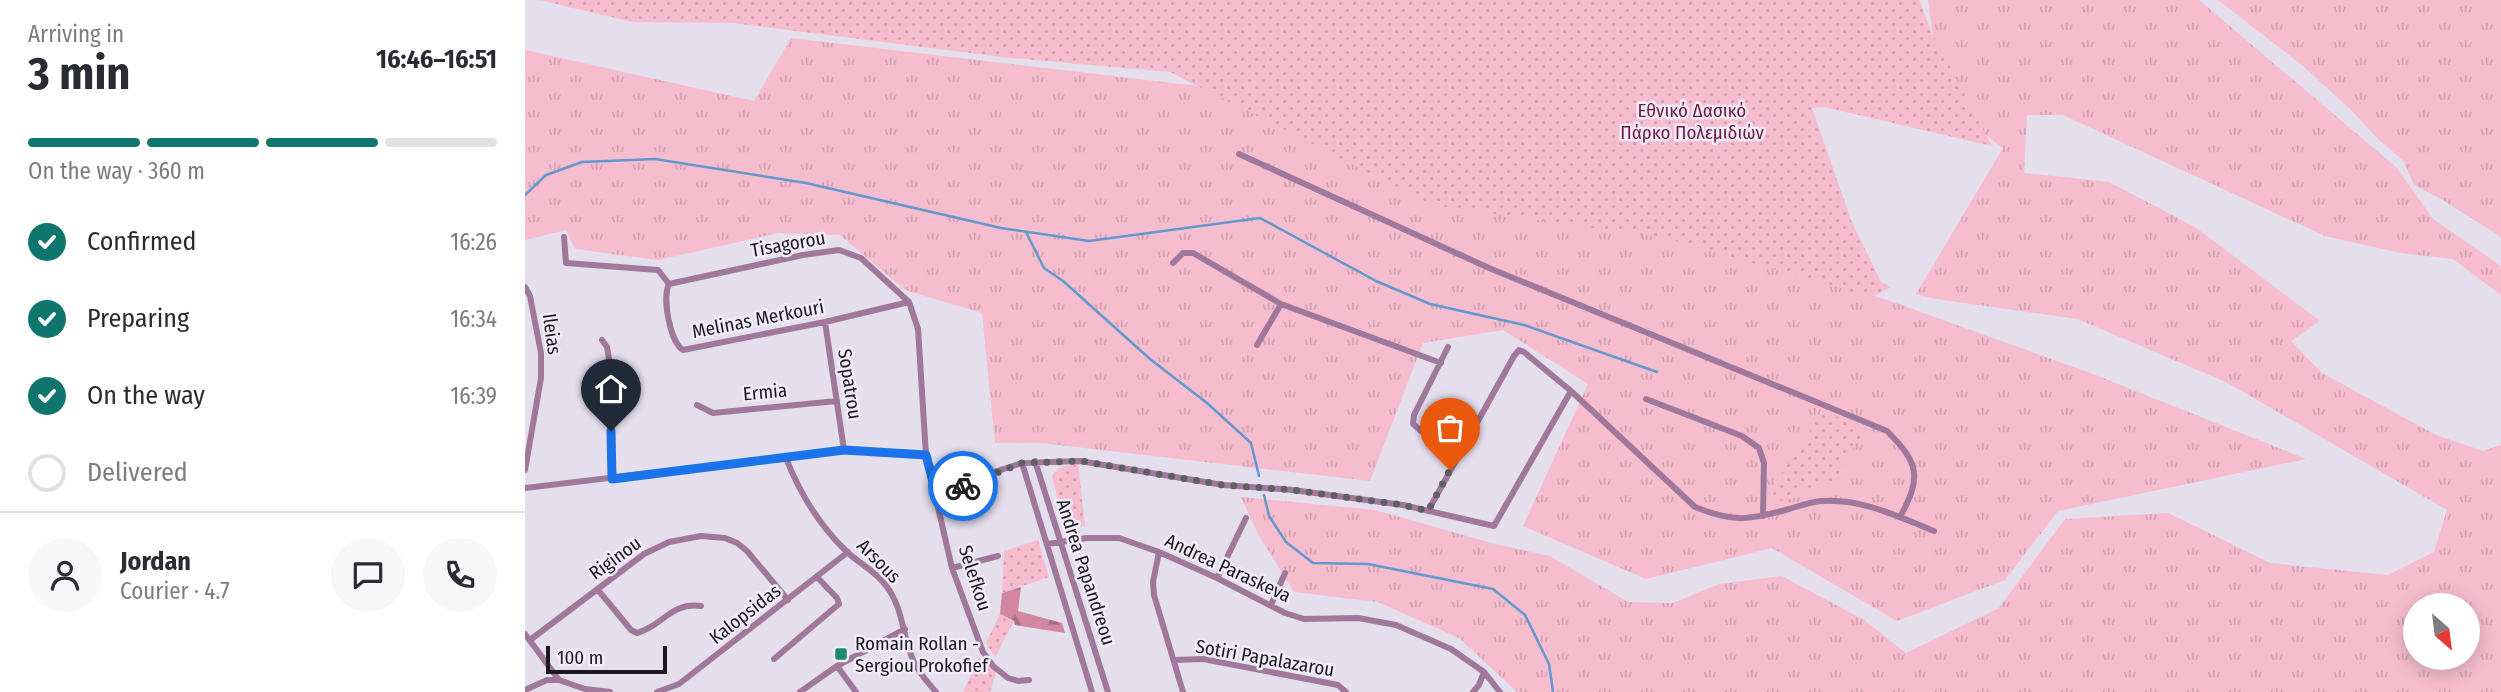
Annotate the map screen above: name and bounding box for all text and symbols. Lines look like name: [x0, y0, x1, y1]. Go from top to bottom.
text: Arriving in: [28, 20, 124, 48]
text: 16:46–16:51: [376, 44, 497, 75]
text: 3 min: [28, 46, 130, 101]
park label: Εθνικό Δασικό Πάρκο Πολεμιδιών: [1620, 99, 1765, 144]
text: On the way · 360 m: [28, 157, 205, 185]
icon: check: [28, 223, 66, 261]
text: Confirmed: [87, 226, 197, 257]
street label: Tisagorou: [749, 226, 827, 262]
text: 16:26: [450, 228, 497, 256]
street label: Melinas Merkouri: [690, 295, 826, 343]
icon: check: [28, 300, 66, 338]
text: Preparing: [87, 303, 189, 334]
text: 16:34: [450, 305, 497, 333]
street label: Ileias: [538, 312, 566, 356]
street label: Sopatrou: [833, 347, 867, 421]
pin: [581, 359, 641, 431]
icon: home: [592, 370, 630, 408]
icon: check: [28, 377, 66, 415]
street label: Ermia: [742, 379, 788, 405]
text: On the way: [87, 380, 205, 411]
text: 16:39: [450, 382, 497, 410]
pin: [1420, 398, 1480, 470]
icon: bag: [1431, 409, 1469, 447]
courier: [928, 451, 998, 521]
text: Delivered: [87, 457, 188, 488]
icon: bike: [944, 467, 982, 505]
street label: Andrea Papandreou: [1052, 496, 1120, 648]
street label: Andrea Paraskeva: [1161, 529, 1295, 607]
street label: Riginou: [584, 531, 646, 585]
street label: Arsous: [852, 534, 906, 588]
button: person: [28, 538, 102, 612]
button: chat: [331, 538, 405, 612]
button: phone: [423, 538, 497, 612]
street label: Selefkou: [954, 542, 996, 614]
text: Jordan: [120, 546, 191, 577]
text: Courier · 4.7: [120, 577, 230, 605]
street label: Kalopsidas: [705, 579, 785, 649]
north arrow: [2403, 593, 2480, 670]
map controls: [2403, 593, 2480, 670]
place label: Romain Rollan - Sergiou Prokofief: [855, 632, 989, 677]
street label: Sotiri Papalazarou: [1194, 634, 1336, 682]
scale bar: [546, 643, 667, 675]
text: 100 m: [557, 646, 603, 669]
marker: Romain Rollan - Sergiou Prokofief: [833, 646, 849, 662]

